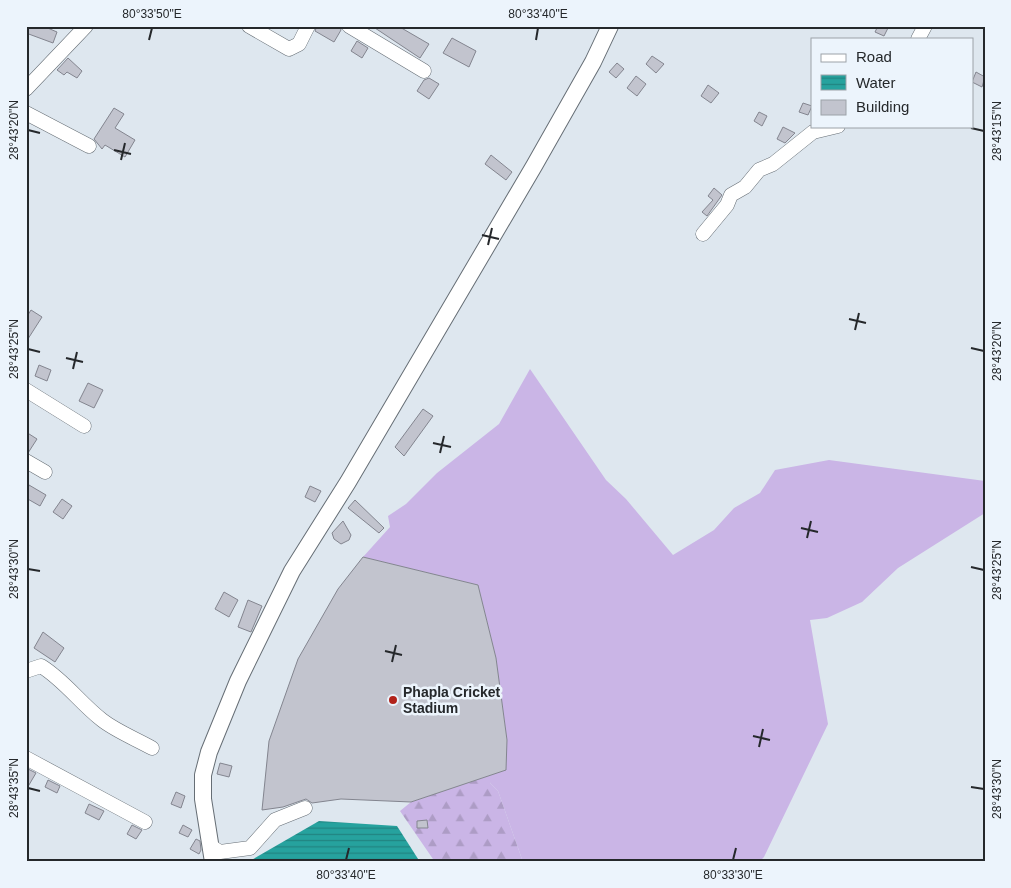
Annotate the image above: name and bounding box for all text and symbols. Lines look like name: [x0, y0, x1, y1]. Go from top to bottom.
text: 80°33'50"E: [122, 7, 182, 21]
text: 80°33'40"E: [508, 7, 568, 21]
legend: [811, 38, 974, 128]
text: Road: [856, 48, 892, 65]
text: Water: [856, 74, 895, 91]
text: Building: [856, 98, 909, 115]
text: 28°43'20"N: [7, 100, 21, 160]
text: 28°43'15"N: [990, 101, 1004, 161]
text: 28°43'25"N: [7, 319, 21, 379]
text: 28°43'20"N: [990, 321, 1004, 381]
text: 28°43'30"N: [7, 539, 21, 599]
text: 28°43'25"N: [990, 540, 1004, 600]
place label: Phapla Cricket Stadium: [403, 684, 501, 716]
marker: Phapla Cricket Stadium: [387, 694, 399, 706]
text: 28°43'35"N: [7, 758, 21, 818]
text: 28°43'30"N: [990, 759, 1004, 819]
text: 80°33'40"E: [316, 868, 376, 882]
text: 80°33'30"E: [703, 868, 763, 882]

